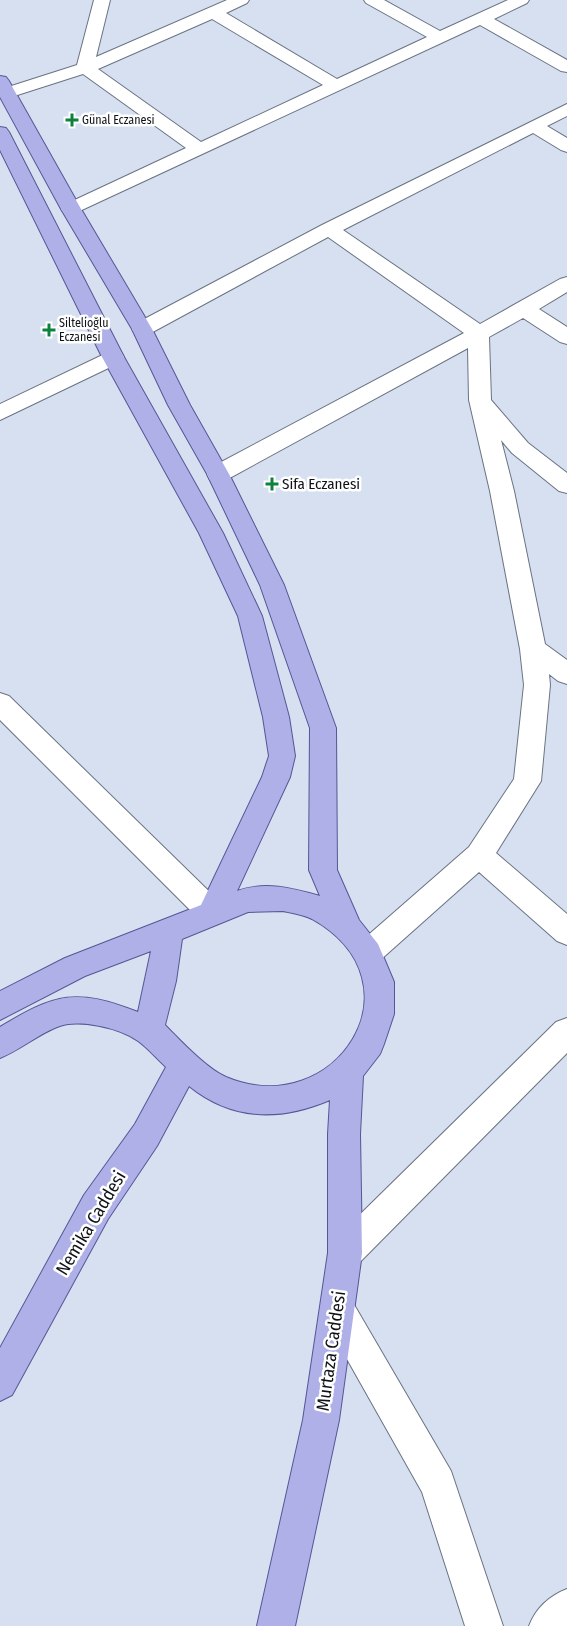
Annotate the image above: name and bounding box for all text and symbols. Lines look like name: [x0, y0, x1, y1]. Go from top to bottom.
place label: Günal Eczanesi: [82, 113, 155, 127]
marker: Günal Eczanesi: [66, 114, 78, 126]
place label: Siltelioğlu Eczanesi: [59, 316, 108, 344]
marker: Siltelioğlu Eczanesi: [43, 324, 55, 336]
place label: Sifa Eczanesi: [282, 475, 360, 493]
marker: Sifa Eczanesi: [266, 478, 278, 490]
street label: Nemika Caddesi: [51, 1167, 131, 1279]
street label: Murtaza Caddesi: [312, 1289, 350, 1413]

